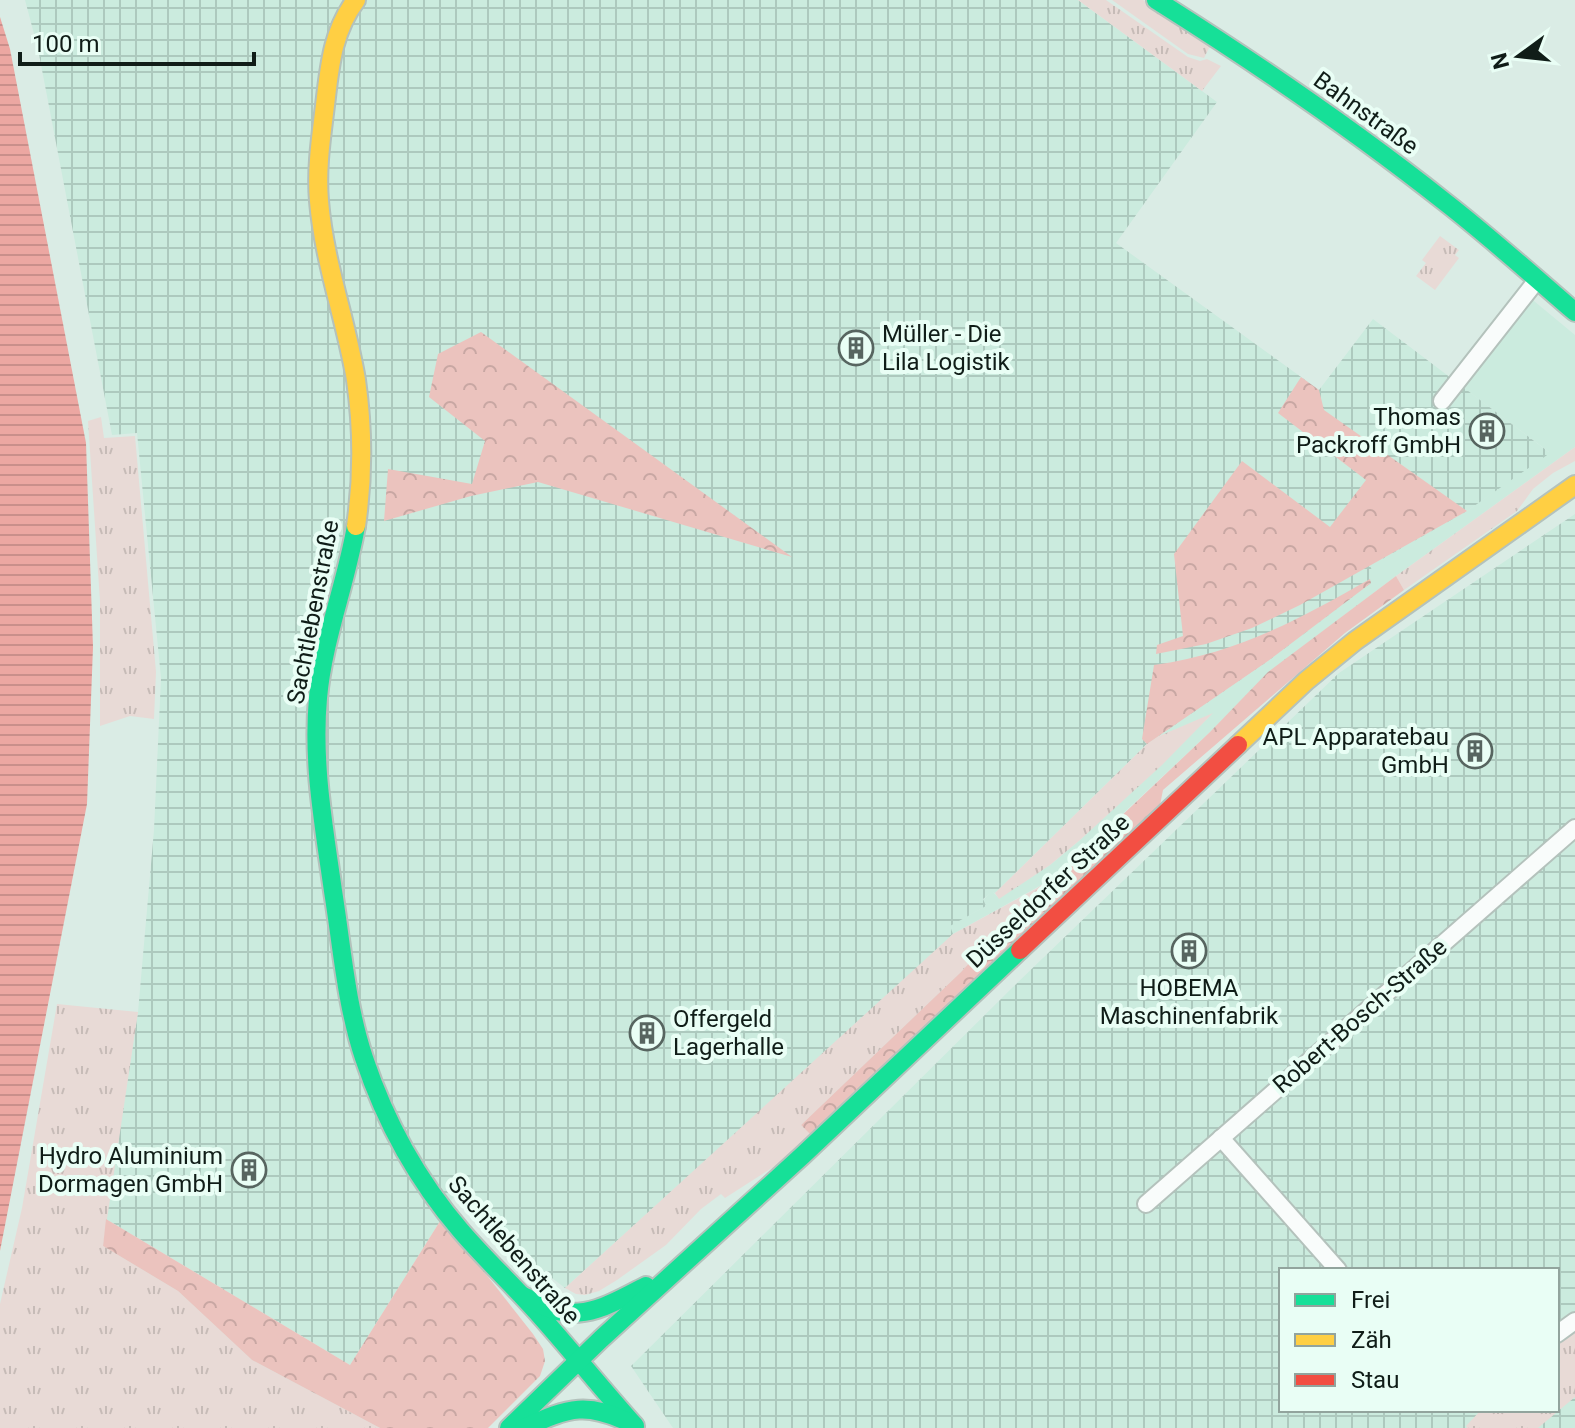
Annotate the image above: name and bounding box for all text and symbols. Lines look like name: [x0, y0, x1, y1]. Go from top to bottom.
scale bar: [20, 16, 254, 66]
north arrow: [1479, 16, 1559, 96]
text: 100 m: [32, 30, 99, 58]
text: N: [1486, 50, 1514, 72]
street label: Bahnstraße: [1308, 66, 1424, 160]
place label: Müller - Die Lila Logistik: [882, 320, 1011, 376]
building icon: Müller - Die Lila Logistik: [837, 329, 875, 367]
place label: Thomas Packroff GmbH: [1296, 403, 1461, 459]
building icon: Thomas Packroff GmbH: [1468, 412, 1506, 450]
street label: Sachtlebenstraße: [281, 518, 345, 706]
place label: APL Apparatebau GmbH: [1263, 723, 1449, 779]
building icon: APL Apparatebau GmbH: [1456, 732, 1494, 770]
street label: Düsseldorfer Straße: [961, 808, 1135, 974]
building icon: HOBEMA Maschinenfabrik: [1170, 932, 1208, 970]
street label: Robert-Bosch-Straße: [1267, 933, 1453, 1099]
place label: HOBEMA Maschinenfabrik: [1100, 974, 1279, 1030]
place label: Offergeld Lagerhalle: [673, 1005, 784, 1061]
building icon: Offergeld Lagerhalle: [628, 1014, 666, 1052]
place label: Hydro Aluminium Dormagen GmbH: [38, 1142, 223, 1198]
building icon: Hydro Aluminium Dormagen GmbH: [230, 1151, 268, 1189]
street label: Sachtlebenstraße: [442, 1170, 586, 1330]
legend: [1279, 1268, 1559, 1412]
text: Frei: [1351, 1286, 1390, 1314]
text: Zäh: [1351, 1326, 1392, 1354]
text: Stau: [1351, 1366, 1399, 1394]

